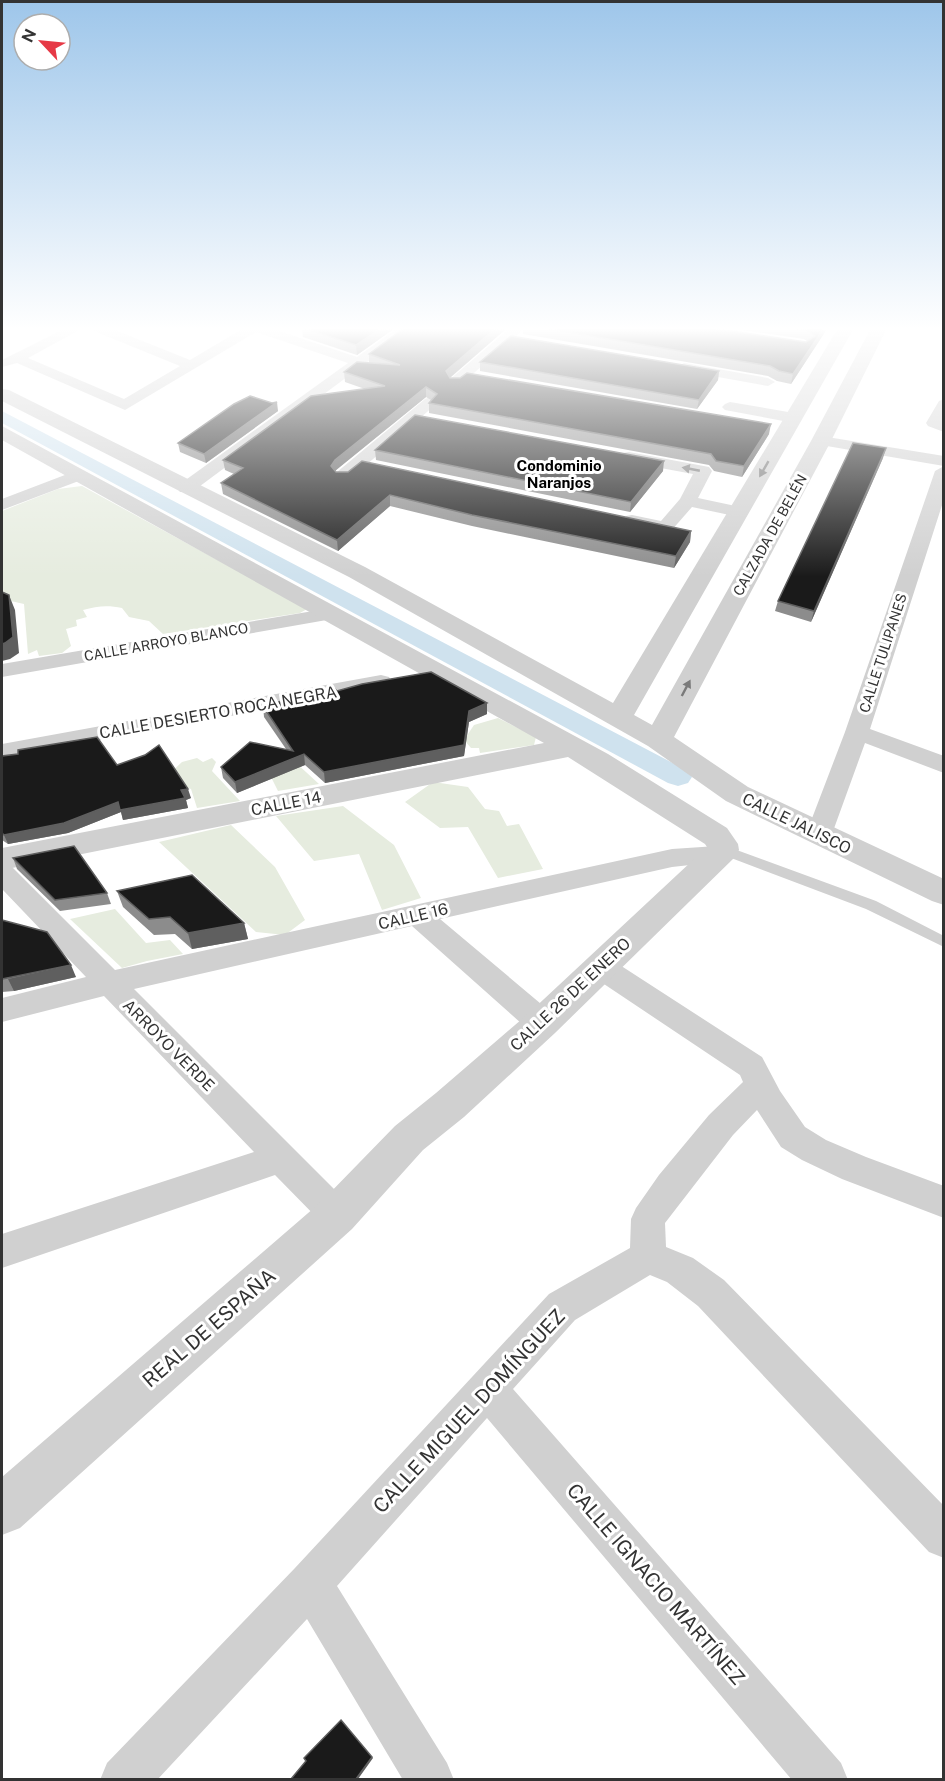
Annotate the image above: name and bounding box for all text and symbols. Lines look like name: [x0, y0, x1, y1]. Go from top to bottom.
north arrow: [12, 12, 72, 72]
text: N: [18, 26, 40, 45]
district label: Condominio Naranjos: [516, 457, 602, 491]
one-way arrow: [759, 461, 769, 478]
one-way arrow: [681, 464, 700, 473]
street label: CALZADA DE BELÉN: [729, 471, 810, 599]
street label: CALLE TULIPANES: [856, 591, 910, 715]
street label: CALLE ARROYO BLANCO: [83, 620, 249, 664]
one-way arrow: [681, 680, 691, 697]
street label: CALLE DESIERTO ROCA NEGRA: [98, 682, 338, 743]
street label: CALLE 14: [249, 787, 323, 820]
street label: CALLE JALISCO: [739, 789, 854, 858]
street label: CALLE 16: [376, 899, 450, 934]
street label: CALLE 26 DE ENERO: [506, 934, 634, 1055]
street label: ARROYO VERDE: [119, 996, 218, 1095]
street label: REAL DE ESPAÑA: [137, 1263, 280, 1392]
street label: CALLE MIGUEL DOMÍNGUEZ: [367, 1303, 570, 1518]
street label: CALLE IGNACIO MARTÍNEZ: [562, 1478, 751, 1690]

